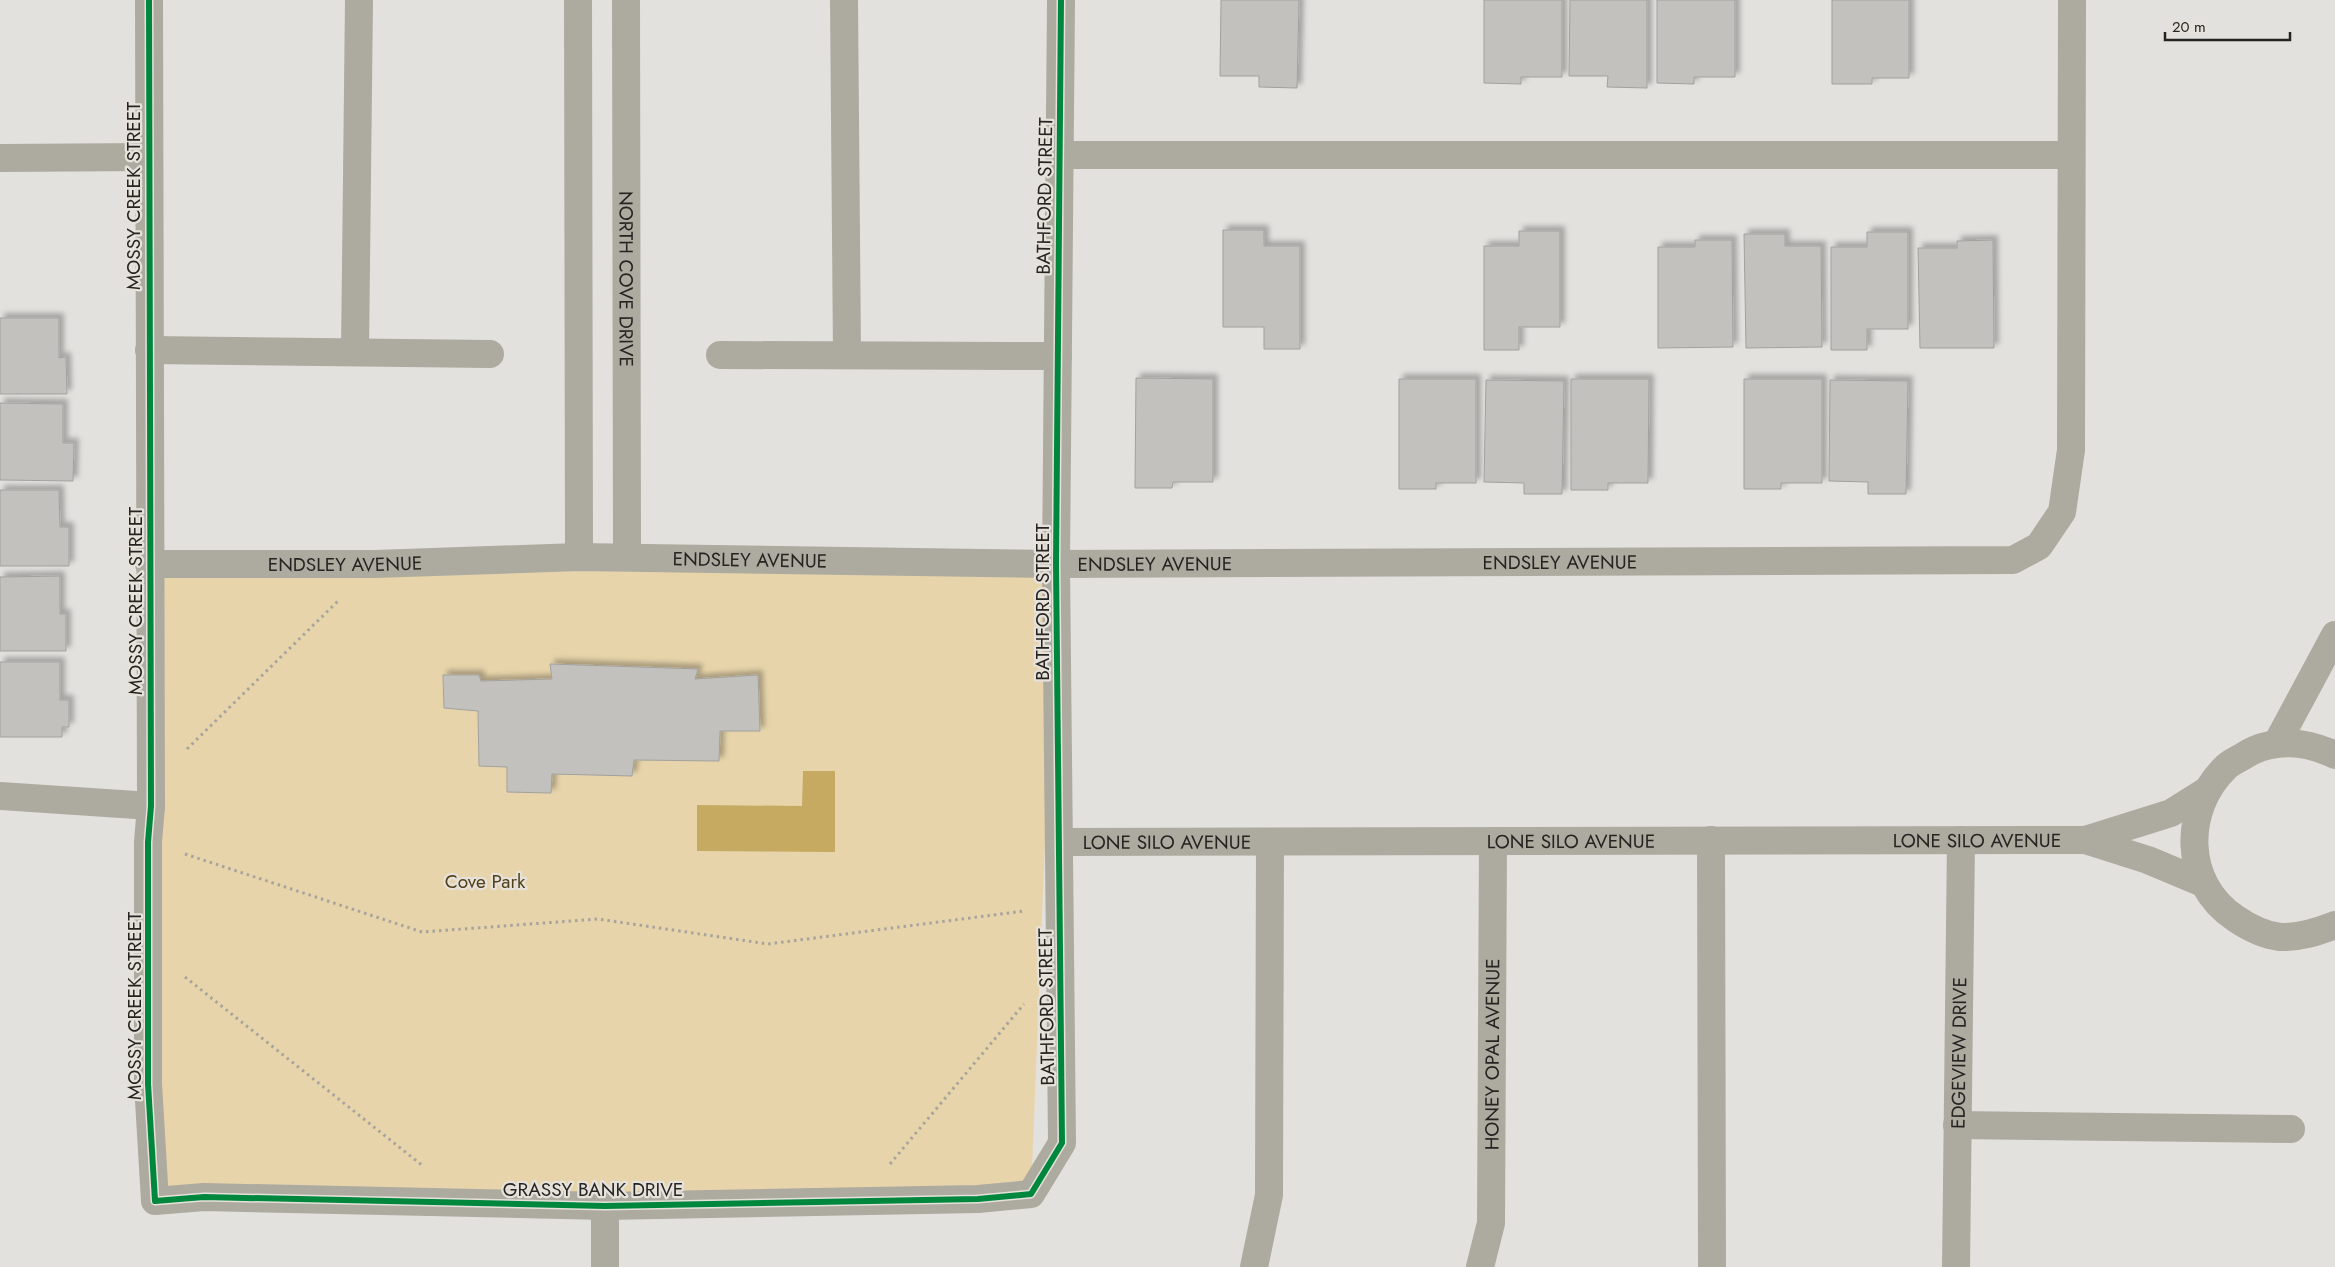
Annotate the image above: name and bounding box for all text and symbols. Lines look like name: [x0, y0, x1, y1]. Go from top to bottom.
scale bar: [2165, 10, 2290, 42]
text: 20 m: [2172, 16, 2206, 38]
street label: MOSSY CREEK STREET: [120, 102, 147, 290]
street label: BATHFORD STREET: [1030, 117, 1059, 275]
street label: NORTH COVE DRIVE: [612, 191, 640, 367]
street label: MOSSY CREEK STREET: [122, 507, 149, 695]
street label: BATHFORD STREET: [1029, 523, 1056, 681]
street label: ENDSLEY AVENUE: [672, 545, 827, 575]
street label: ENDSLEY AVENUE: [268, 549, 423, 578]
street label: ENDSLEY AVENUE: [1482, 549, 1637, 576]
street label: ENDSLEY AVENUE: [1077, 550, 1232, 578]
street label: LONE SILO AVENUE: [1893, 827, 2061, 854]
street label: LONE SILO AVENUE: [1487, 828, 1655, 855]
street label: LONE SILO AVENUE: [1083, 829, 1251, 856]
park label: Cove Park: [445, 868, 526, 895]
street label: MOSSY CREEK STREET: [121, 912, 148, 1100]
street label: BATHFORD STREET: [1032, 928, 1061, 1086]
street label: HONEY OPAL AVENUE: [1478, 958, 1506, 1150]
street label: EDGEVIEW DRIVE: [1945, 977, 1973, 1129]
street label: GRASSY BANK DRIVE: [503, 1176, 683, 1203]

